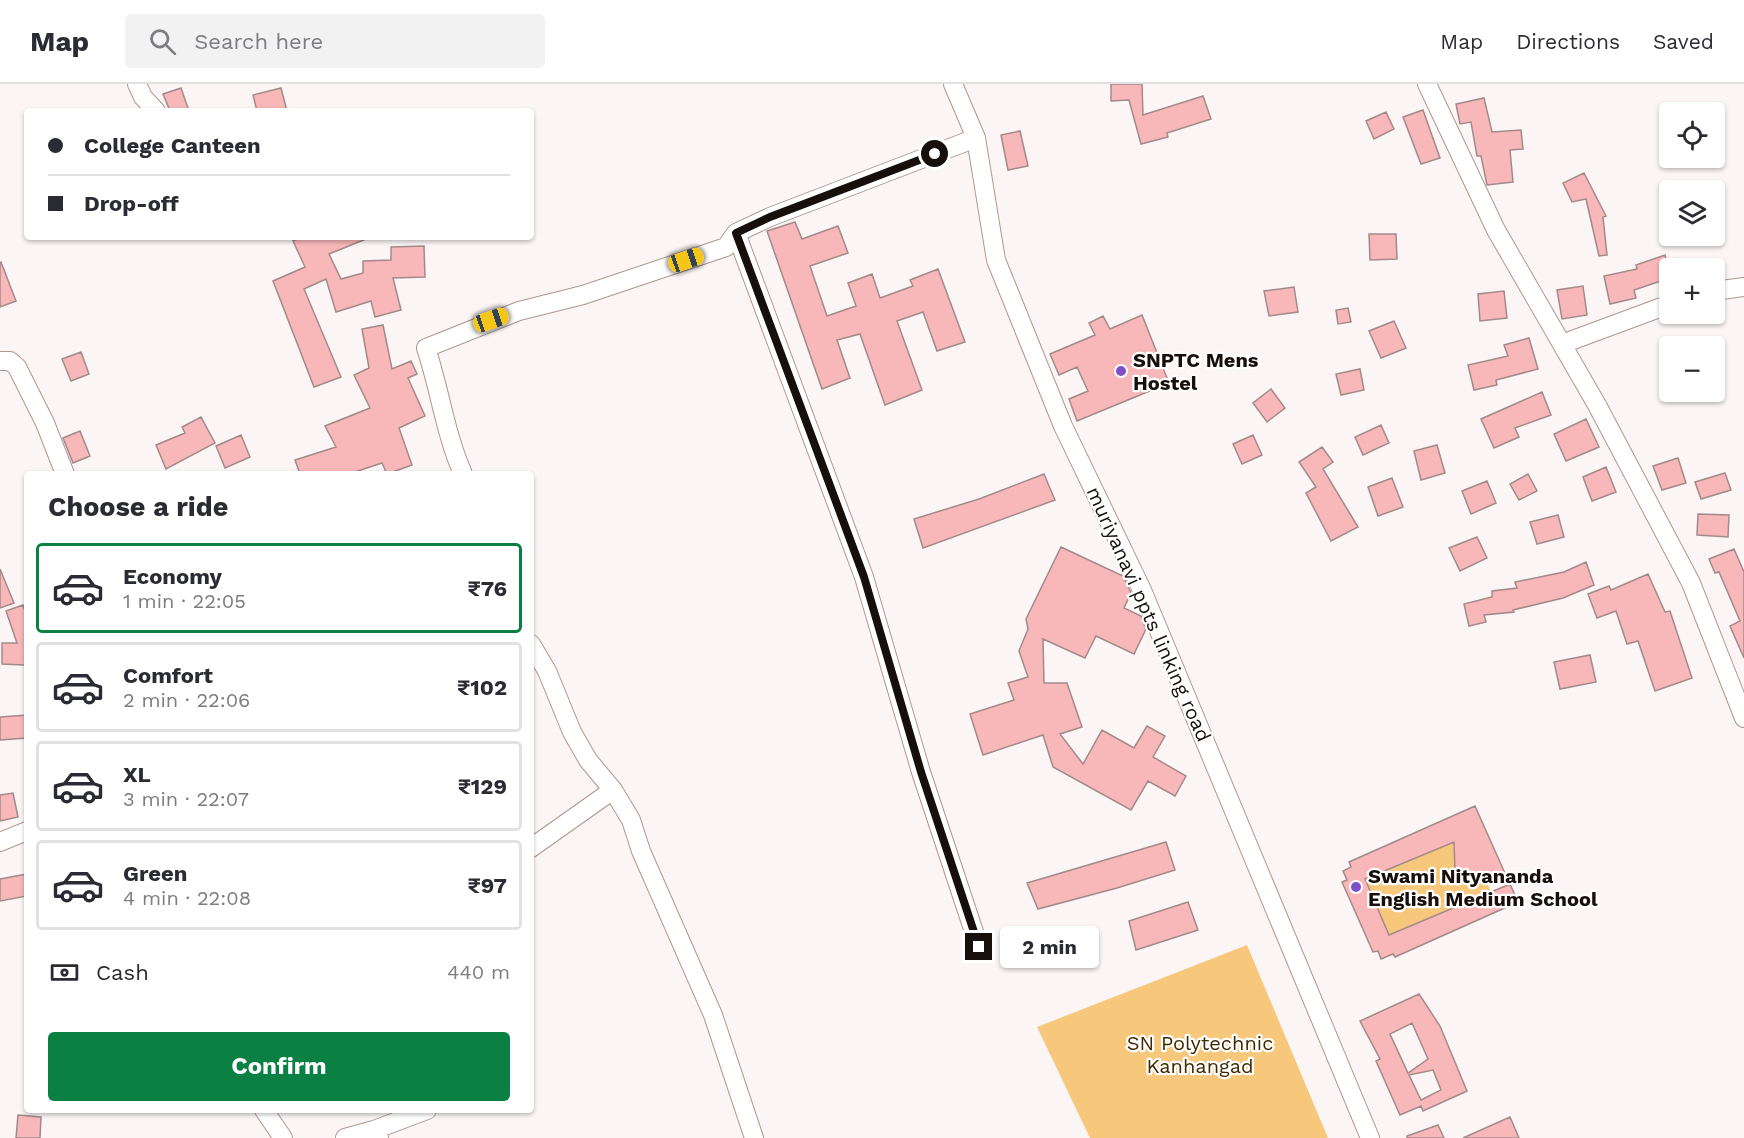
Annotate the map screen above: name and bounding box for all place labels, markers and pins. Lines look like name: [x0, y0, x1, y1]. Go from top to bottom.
place label: SNPTC Mens Hostel: [1133, 348, 1259, 395]
marker: SNPTC Mens Hostel: [1114, 364, 1128, 378]
place label: Swami Nityananda English Medium School: [1368, 864, 1598, 911]
marker: Swami Nityananda English Medium School: [1349, 880, 1363, 894]

